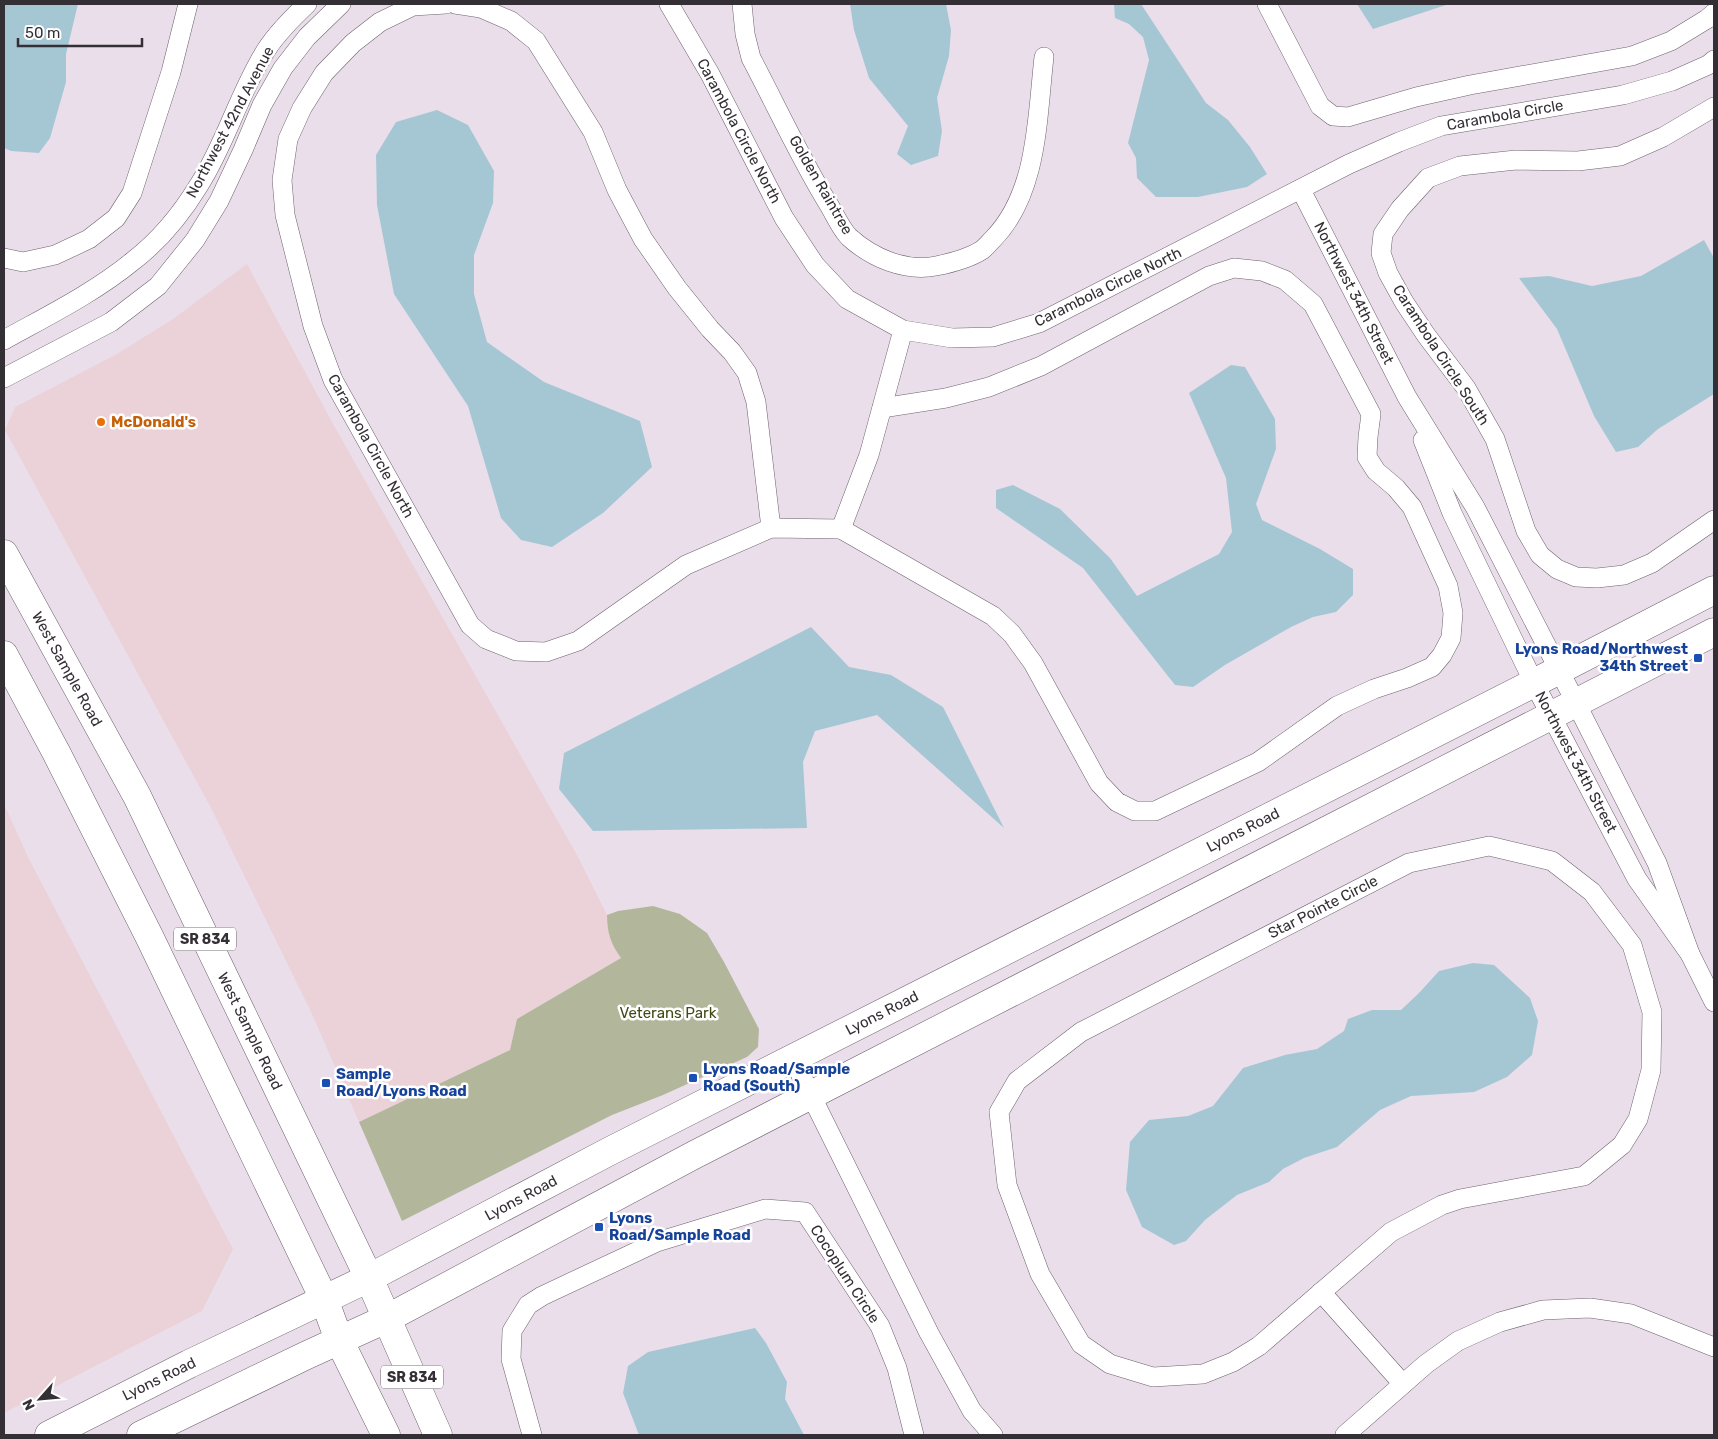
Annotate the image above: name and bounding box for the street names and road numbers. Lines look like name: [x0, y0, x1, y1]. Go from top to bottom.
street label: Northwest 42nd Avenue: [182, 43, 278, 201]
street label: Carambola Circle North: [693, 55, 785, 207]
street label: Carambola Circle: [1445, 96, 1565, 134]
street label: Golden Raintree: [785, 132, 857, 238]
street label: Northwest 34th Street: [1310, 219, 1398, 367]
street label: Carambola Circle North: [1031, 244, 1185, 330]
street label: Carambola Circle South: [1389, 281, 1493, 429]
street label: Carambola Circle North: [324, 371, 418, 521]
street label: West Sample Road: [28, 608, 106, 730]
street label: Northwest 34th Street: [1531, 688, 1621, 836]
street label: Lyons Road: [1203, 804, 1283, 856]
street label: Star Pointe Circle: [1265, 872, 1381, 942]
road number: SR 834: [174, 928, 236, 951]
street label: West Sample Road: [214, 969, 286, 1093]
street label: Lyons Road: [842, 987, 922, 1039]
street label: Lyons Road: [482, 1171, 560, 1225]
street label: Cocoplum Circle: [807, 1221, 883, 1327]
street label: Lyons Road: [119, 1353, 199, 1405]
road number: SR 834: [381, 1365, 443, 1388]

